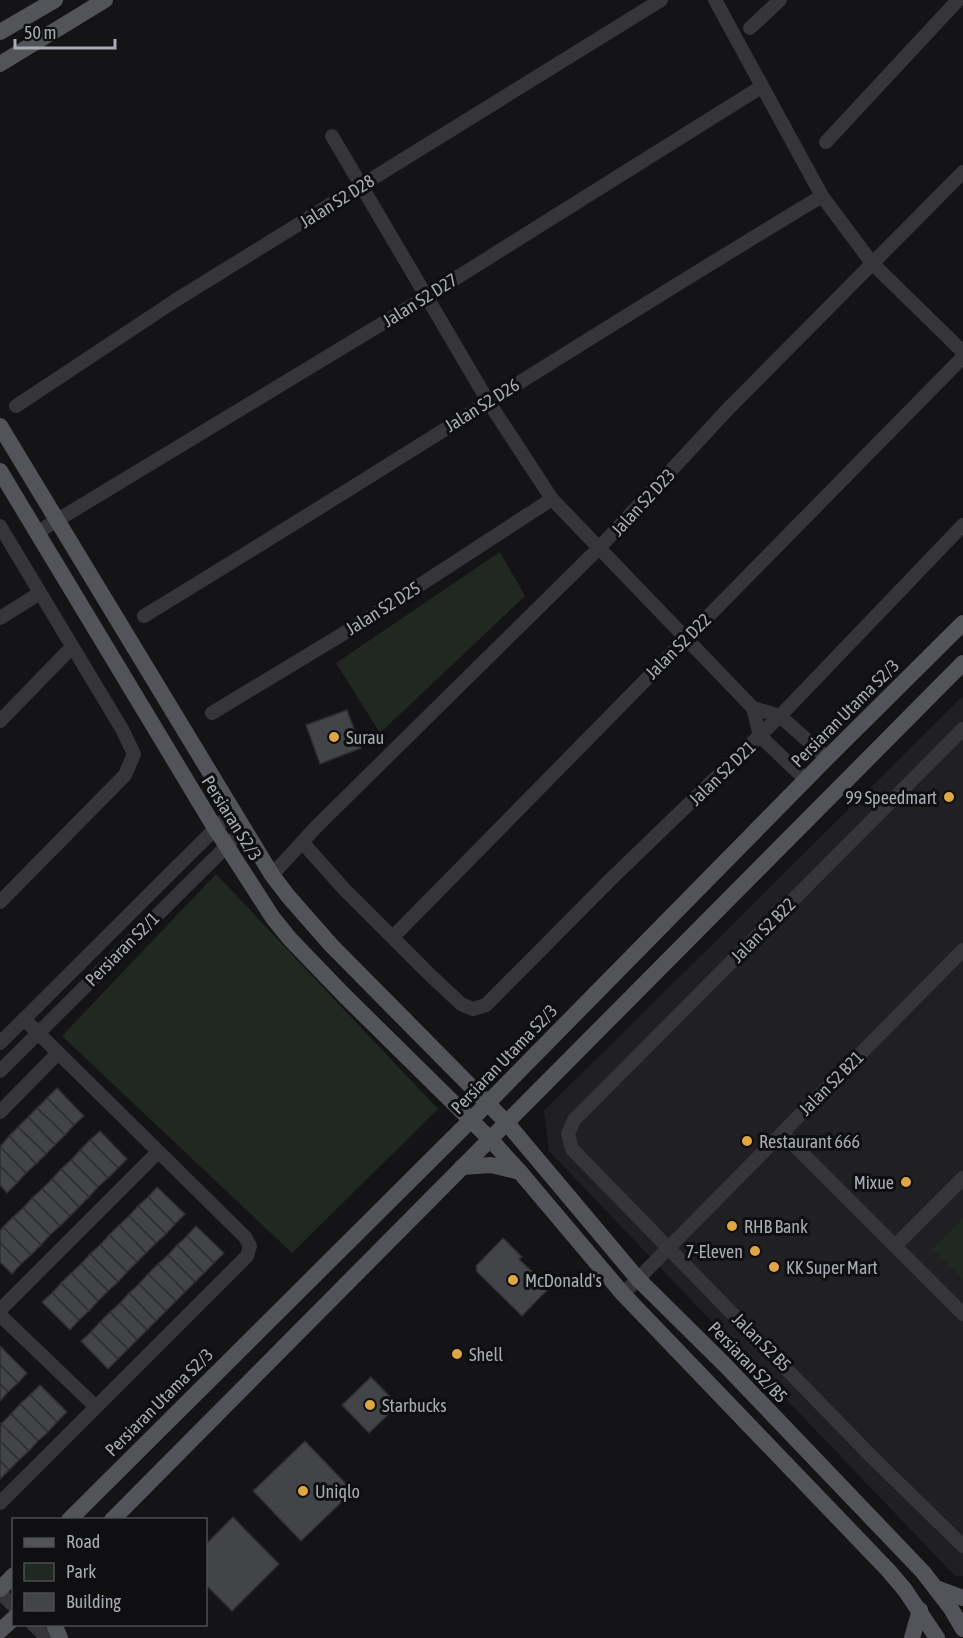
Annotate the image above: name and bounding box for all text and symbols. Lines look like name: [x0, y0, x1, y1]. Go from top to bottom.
scale bar: [15, 12, 116, 50]
text: 50 m: [24, 22, 56, 43]
street label: Jalan S2 D28: [296, 170, 378, 232]
street label: Jalan S2 D27: [379, 269, 461, 331]
street label: Jalan S2 D26: [441, 374, 523, 436]
street label: Jalan S2 D23: [607, 464, 679, 540]
street label: Jalan S2 D25: [342, 577, 424, 639]
street label: Jalan S2 D22: [641, 609, 715, 683]
street label: Persiaran Utama S2/3: [787, 655, 903, 771]
place label: Surau: [346, 727, 384, 748]
marker: Surau: [327, 730, 341, 744]
street label: Jalan S2 D21: [685, 736, 759, 810]
street label: Persiaran S2/3: [198, 772, 266, 864]
place label: 99 Speedmart: [845, 787, 937, 808]
marker: 99 Speedmart: [942, 790, 956, 804]
street label: Jalan S2 B22: [726, 893, 800, 967]
street label: Persiaran S2/1: [81, 908, 163, 990]
street label: Persiaran Utama S2/3: [446, 1000, 562, 1118]
street label: Jalan S2 B21: [794, 1046, 868, 1120]
place label: Restaurant 666: [759, 1131, 860, 1152]
marker: Restaurant 666: [740, 1134, 754, 1148]
place label: Mixue: [854, 1172, 894, 1193]
marker: Mixue: [899, 1175, 913, 1189]
place label: RHB Bank: [744, 1216, 808, 1237]
marker: RHB Bank: [725, 1219, 739, 1233]
place label: 7-Eleven: [686, 1241, 743, 1262]
marker: 7-Eleven: [748, 1244, 762, 1258]
place label: KK Super Mart: [786, 1257, 878, 1278]
marker: KK Super Mart: [767, 1260, 781, 1274]
place label: McDonald's: [525, 1270, 602, 1291]
marker: McDonald's: [506, 1273, 520, 1287]
street label: Jalan S2 B5: [728, 1308, 796, 1376]
street label: Persiaran S2/B5: [704, 1317, 792, 1407]
street label: Persiaran Utama S2/3: [101, 1344, 217, 1460]
place label: Shell: [469, 1344, 503, 1365]
marker: Shell: [450, 1347, 464, 1361]
place label: Starbucks: [382, 1395, 447, 1416]
marker: Starbucks: [363, 1398, 377, 1412]
place label: Uniqlo: [315, 1481, 360, 1502]
marker: Uniqlo: [296, 1484, 310, 1498]
legend: [12, 1518, 207, 1626]
text: Road: [66, 1531, 100, 1552]
text: Park: [66, 1561, 96, 1582]
text: Building: [66, 1591, 121, 1612]

